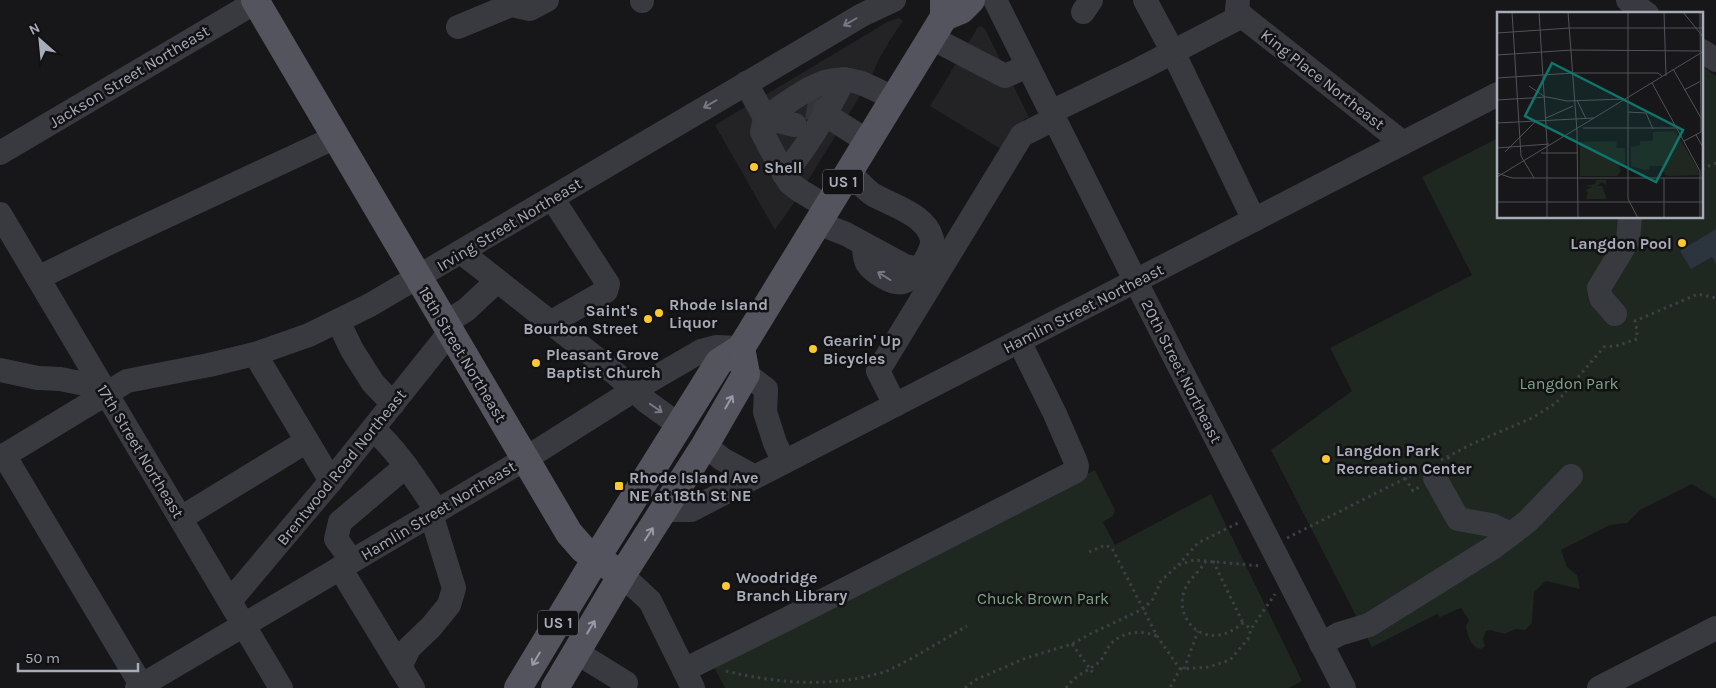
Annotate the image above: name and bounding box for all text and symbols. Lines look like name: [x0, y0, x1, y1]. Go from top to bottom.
inset map: [1497, 12, 1704, 219]
north arrow: [15, 15, 65, 65]
one-way arrow: [843, 17, 858, 27]
text: N: [26, 19, 43, 39]
street label: Jackson Street Northeast: [46, 21, 213, 132]
street label: King Place Northeast: [1257, 25, 1388, 134]
one-way arrow: [703, 99, 718, 109]
place label: Shell: [764, 158, 802, 177]
marker: Shell: [748, 161, 760, 173]
road number: US 1: [823, 170, 863, 194]
street label: Irving Street Northeast: [433, 174, 585, 275]
place label: Langdon Pool: [1570, 234, 1672, 253]
marker: Langdon Pool: [1676, 237, 1688, 249]
street label: Hamlin Street Northeast: [1000, 260, 1167, 357]
one-way arrow: [878, 271, 892, 281]
street label: 18th Street Northeast: [415, 283, 511, 426]
place label: Rhode Island Liquor: [669, 295, 768, 332]
street label: 20th Street Northeast: [1137, 296, 1226, 446]
place label: Saint's Bourbon Street: [523, 301, 638, 338]
marker: Rhode Island Liquor: [653, 307, 665, 319]
marker: Saint's Bourbon Street: [642, 313, 654, 325]
place label: Gearin' Up Bicycles: [823, 331, 901, 368]
marker: Gearin' Up Bicycles: [807, 343, 819, 355]
place label: Pleasant Grove Baptist Church: [546, 345, 661, 382]
marker: Pleasant Grove Baptist Church: [530, 357, 542, 369]
park label: Langdon Park: [1519, 374, 1619, 393]
street label: 17th Street Northeast: [93, 381, 188, 522]
street label: Brentwood Road Northeast: [273, 385, 410, 549]
one-way arrow: [725, 396, 735, 410]
one-way arrow: [649, 403, 663, 413]
place label: Langdon Park Recreation Center: [1336, 441, 1472, 478]
marker: Langdon Park Recreation Center: [1320, 453, 1332, 465]
street label: Hamlin Street Northeast: [357, 457, 519, 564]
place label: Rhode Island Ave NE at 18th St NE: [629, 468, 759, 505]
marker: Rhode Island Ave NE at 18th St NE: [613, 480, 625, 492]
one-way arrow: [644, 527, 654, 541]
place label: Woodridge Branch Library: [736, 568, 847, 605]
marker: Woodridge Branch Library: [720, 580, 732, 592]
park label: Chuck Brown Park: [977, 589, 1109, 608]
road number: US 1: [538, 610, 578, 636]
one-way arrow: [586, 621, 596, 635]
scale bar: [18, 640, 138, 672]
text: 50 m: [25, 649, 60, 667]
one-way arrow: [530, 652, 540, 666]

